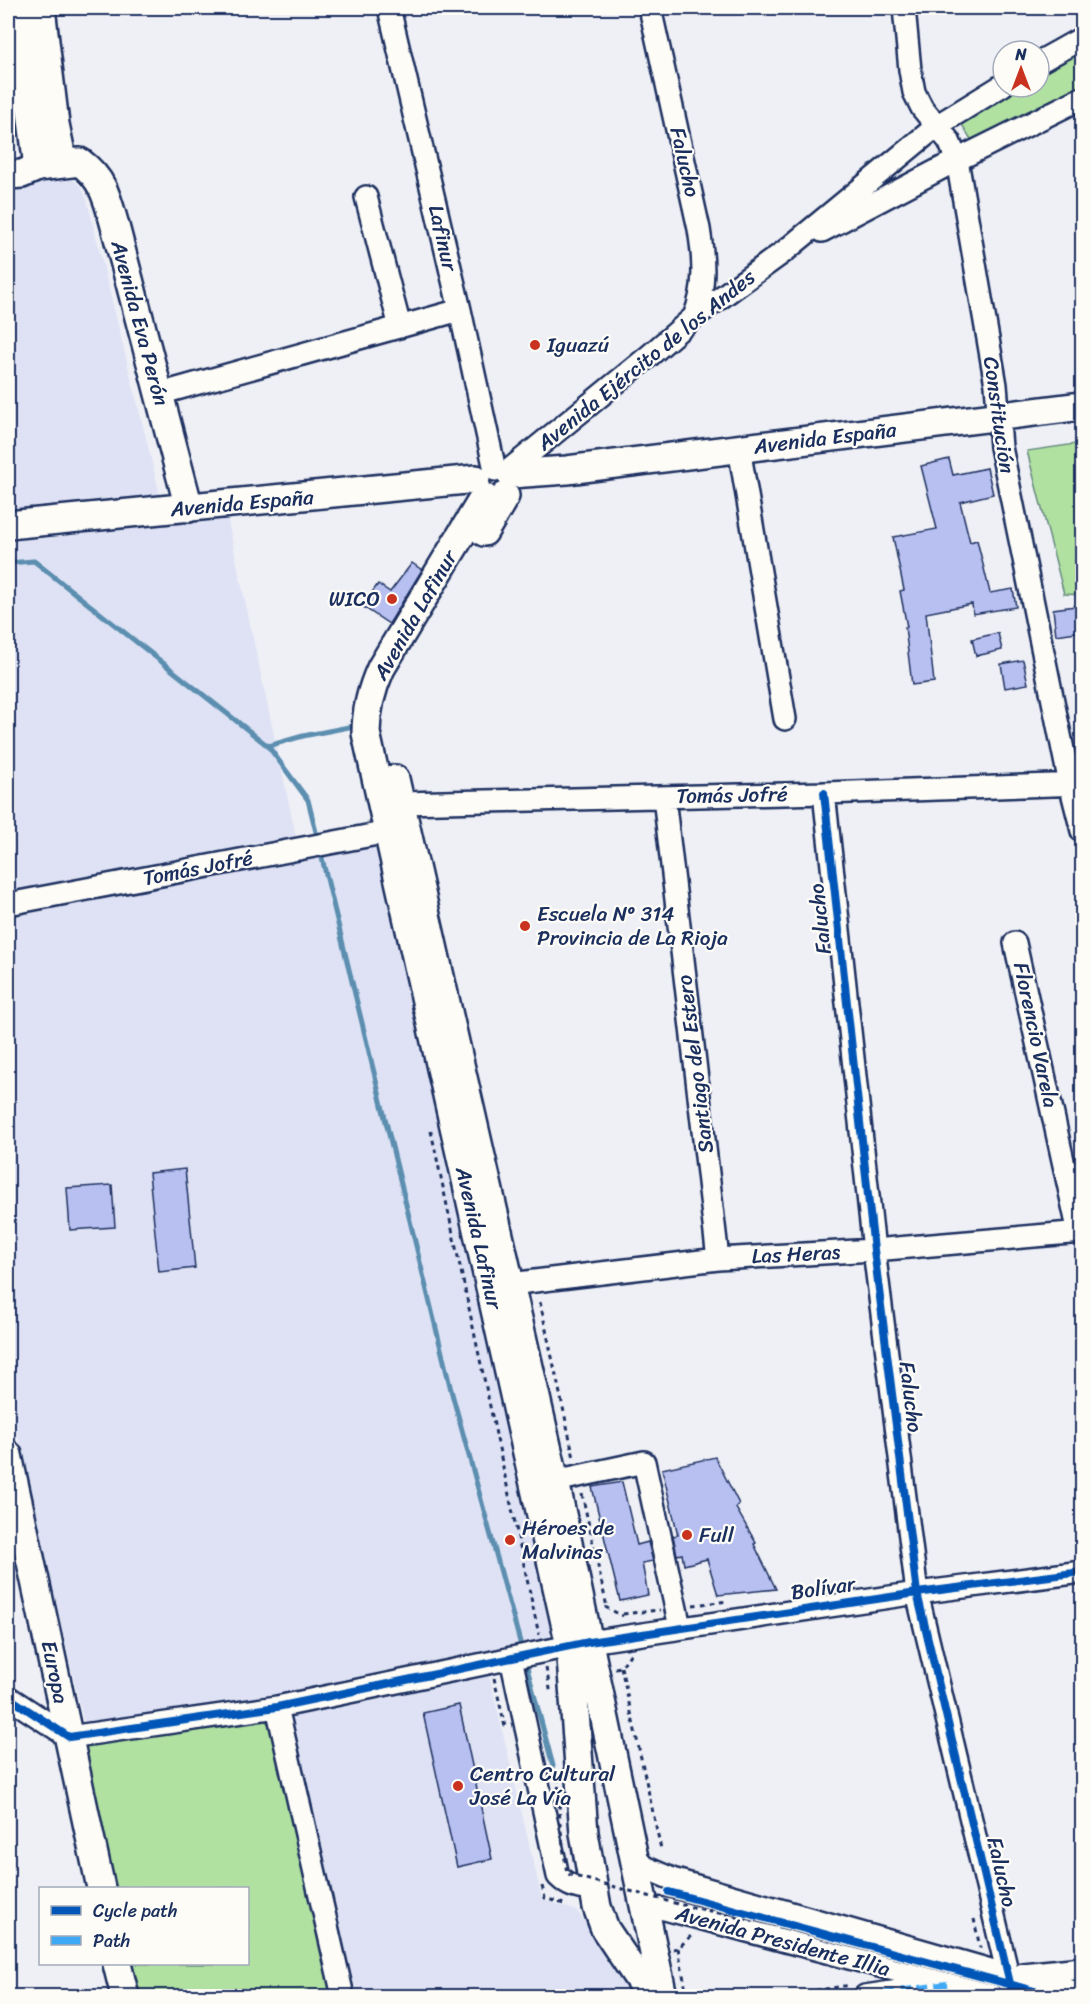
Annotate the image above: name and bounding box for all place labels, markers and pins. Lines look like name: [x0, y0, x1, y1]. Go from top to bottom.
place label: Iguazú: [546, 326, 610, 364]
marker: Iguazú: [528, 338, 542, 352]
place label: WICO: [329, 580, 380, 618]
marker: WICO: [385, 592, 399, 606]
place label: Escuela Nº 314 Provincia de La Rioja: [537, 895, 728, 957]
marker: Escuela Nº 314 Provincia de La Rioja: [518, 919, 532, 933]
place label: Héroes de Malvinas: [522, 1509, 614, 1571]
place label: Full: [699, 1516, 735, 1554]
marker: Full: [680, 1528, 694, 1542]
marker: Héroes de Malvinas: [503, 1533, 517, 1547]
place label: Centro Cultural José La Vía: [469, 1755, 616, 1817]
marker: Centro Cultural José La Vía: [451, 1779, 465, 1793]

